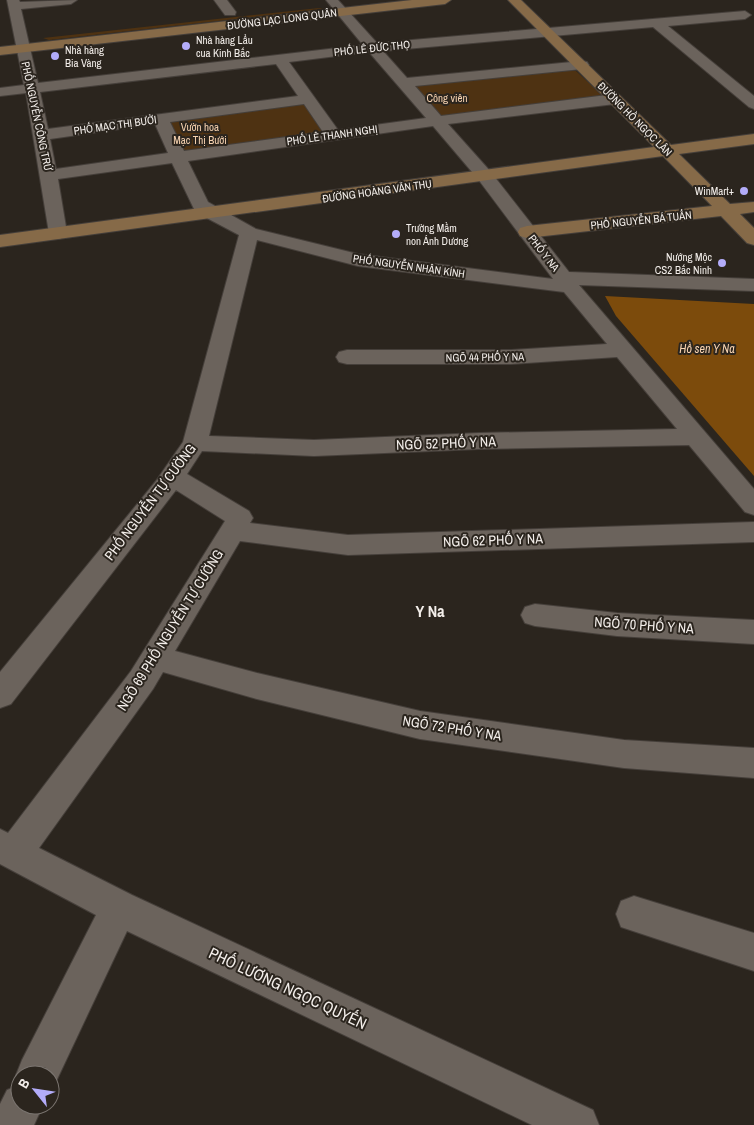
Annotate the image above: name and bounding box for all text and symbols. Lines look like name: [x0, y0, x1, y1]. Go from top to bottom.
street label: ĐƯỜNG LẠC LONG QUÂN: [226, 5, 338, 33]
place label: Nhà hàng Lẩu cua Kinh Bắc: [196, 33, 253, 60]
street label: PHỐ LÊ ĐỨC THỌ: [333, 37, 411, 59]
marker: Nhà hàng Lẩu cua Kinh Bắc: [180, 40, 192, 52]
place label: Nhà hàng Bia Vàng: [65, 43, 104, 70]
marker: Nhà hàng Bia Vàng: [49, 50, 61, 62]
street label: PHỐ NGUYỄN CÔNG TRỨ: [19, 60, 55, 172]
street label: ĐƯỜNG HỒ NGỌC LÂN: [595, 79, 675, 159]
park label: Công viên: [426, 91, 468, 105]
street label: PHỐ MẠC THỊ BƯỞI: [73, 112, 157, 138]
park label: Vườn hoa Mạc Thị Bưởi: [173, 120, 227, 147]
street label: PHỐ LÊ THANH NGHỊ: [286, 122, 378, 148]
street label: ĐƯỜNG HOÀNG VĂN THỤ: [321, 176, 433, 206]
place label: WinMart+: [695, 184, 734, 198]
marker: WinMart+: [738, 185, 750, 197]
street label: PHỐ NGUYỄN BÁ TUẤN: [590, 208, 692, 232]
place label: Trường Mầm non Ánh Dương: [406, 221, 468, 248]
marker: Trường Mầm non Ánh Dương: [390, 228, 402, 240]
street label: PHỐ Y NA: [525, 232, 563, 275]
place label: Nướng Mộc CS2 Bắc Ninh: [655, 250, 712, 277]
street label: PHỐ NGUYỄN NHÂN KÍNH: [352, 251, 466, 281]
marker: Nướng Mộc CS2 Bắc Ninh: [716, 257, 728, 269]
water label: Hồ sen Y Na: [679, 341, 735, 357]
street label: NGÕ 44 PHỐ Y NA: [446, 349, 525, 365]
street label: NGÕ 52 PHỐ Y NA: [396, 431, 497, 454]
street label: PHỐ NGUYỄN TỰ CƯỜNG: [99, 439, 200, 564]
street label: NGÕ 62 PHỐ Y NA: [443, 528, 544, 551]
street label: NGÕ 69 PHỐ NGUYỄN TỰ CƯỜNG: [112, 545, 227, 714]
district label: Y Na: [416, 600, 445, 622]
street label: NGÕ 70 PHỐ Y NA: [594, 612, 695, 637]
street label: NGÕ 72 PHỐ Y NA: [401, 710, 503, 745]
street label: PHỐ LƯƠNG NGỌC QUYẾN: [205, 942, 371, 1034]
north arrow: [10, 1065, 60, 1115]
text: B: [14, 1075, 34, 1092]

